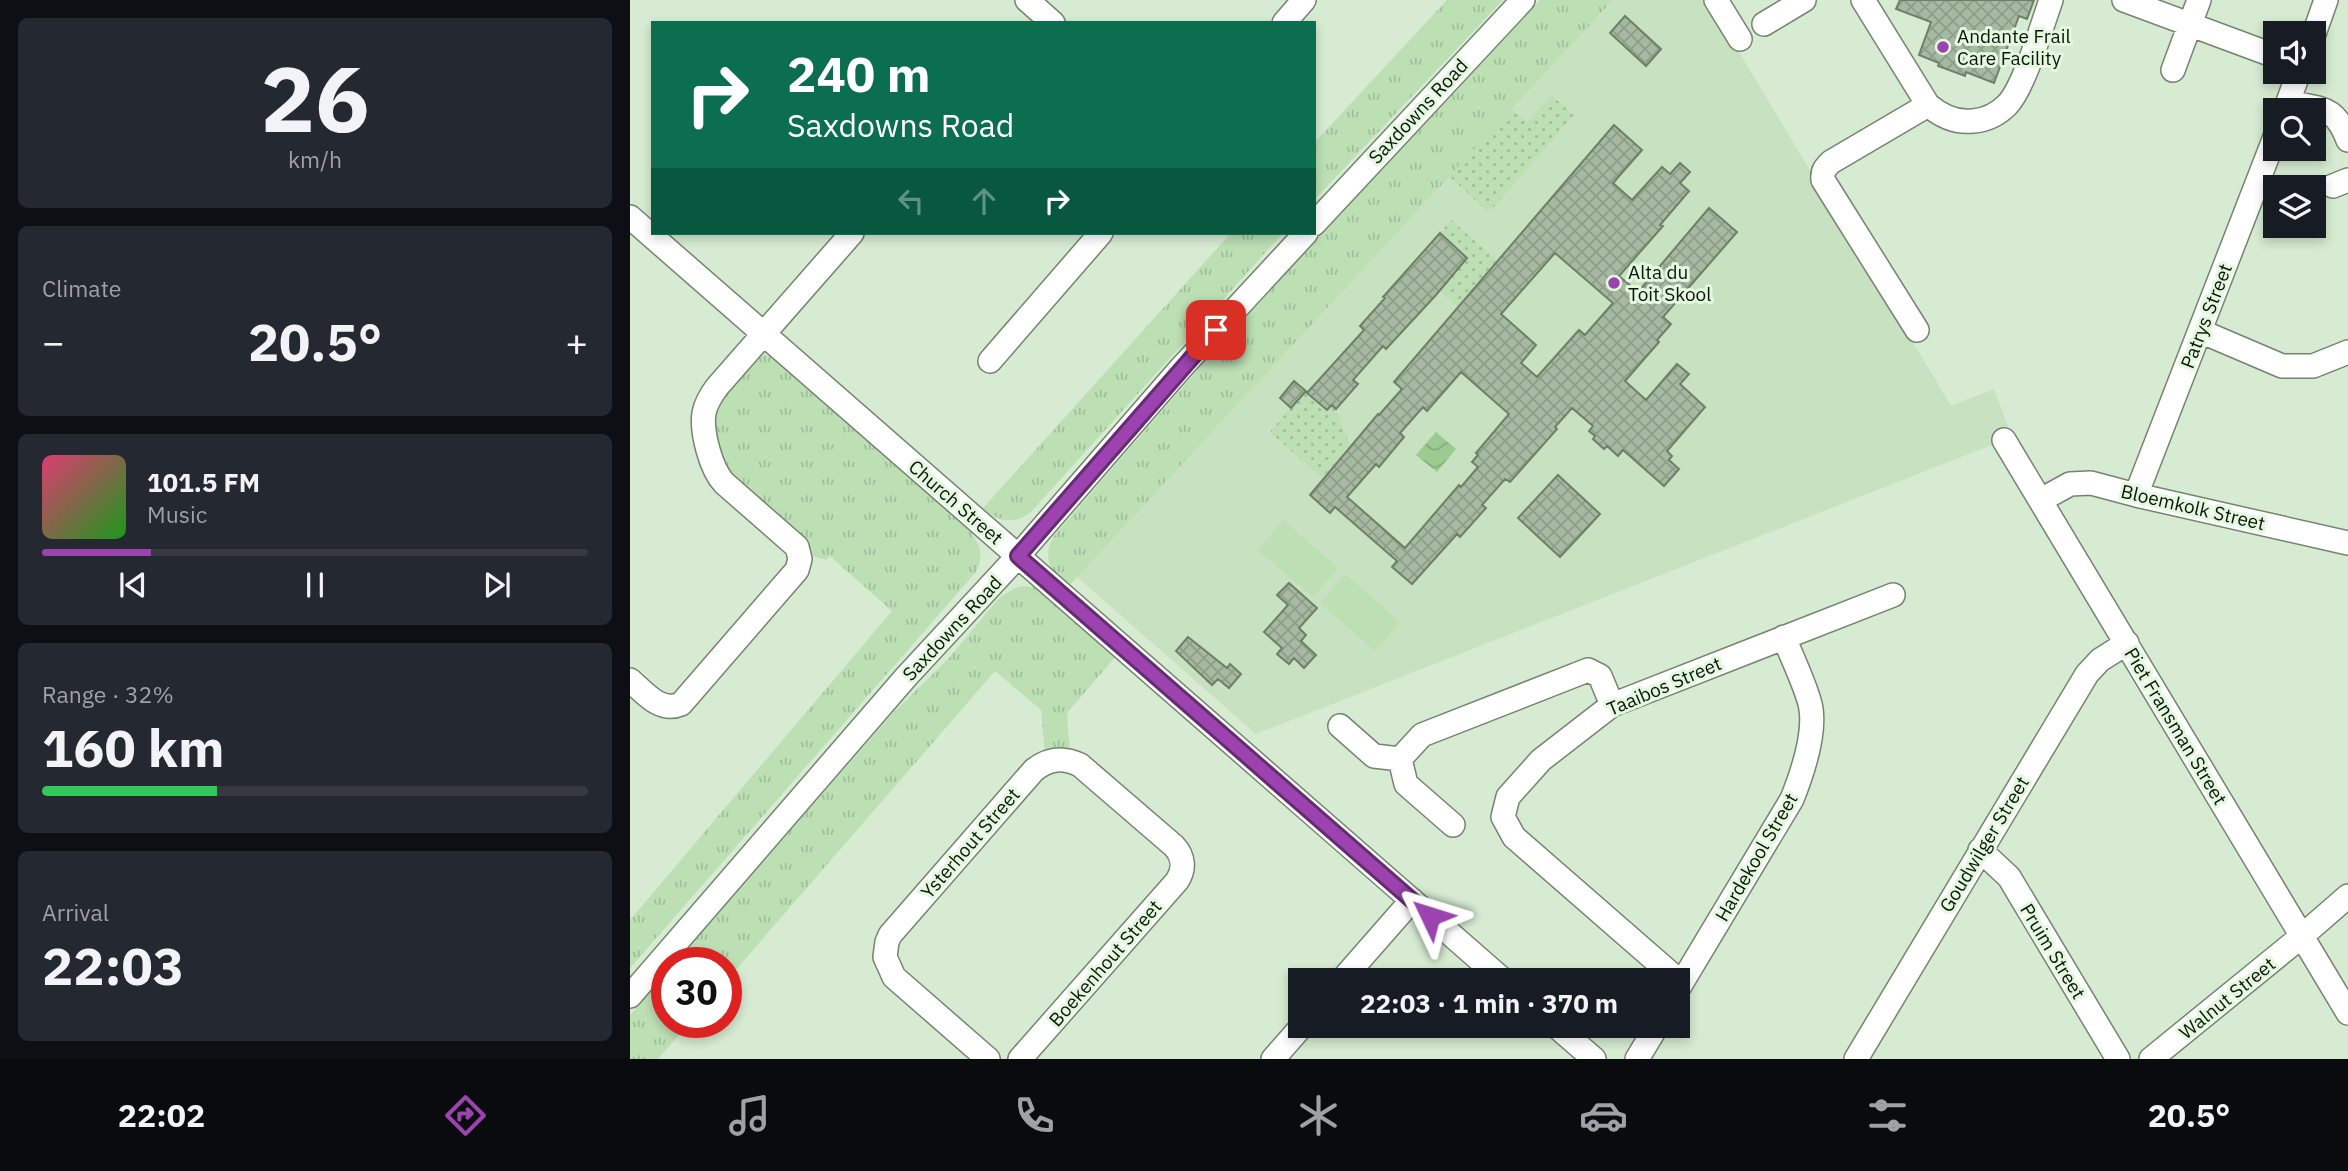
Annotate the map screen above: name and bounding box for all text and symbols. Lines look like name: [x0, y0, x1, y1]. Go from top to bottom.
map controls: [2263, 21, 2326, 238]
button: sound: [2263, 21, 2326, 84]
place label: Andante Frail Care Facility: [1957, 24, 2071, 70]
text: 26: [260, 39, 370, 157]
marker: Andante Frail Care Facility: [1935, 39, 1951, 55]
text: 240 m: [787, 42, 931, 105]
icon: right: [672, 49, 763, 140]
street label: Saxdowns Road: [1363, 53, 1473, 169]
button: search: [2263, 98, 2326, 161]
text: Saxdowns Road: [787, 104, 1014, 146]
text: km/h: [288, 144, 342, 174]
button: layers: [2263, 175, 2326, 238]
icon: left: [892, 182, 930, 220]
icon: ahead: [965, 182, 1003, 220]
icon: right: [1038, 182, 1076, 220]
place label: Alta du Toit Skool: [1628, 260, 1711, 306]
street label: Patrys Street: [2175, 260, 2237, 372]
text: Climate: [42, 273, 121, 303]
marker: Alta du Toit Skool: [1606, 275, 1622, 291]
pin: [1186, 300, 1246, 360]
text: 20.5°: [248, 308, 382, 375]
icon: arrive: [1197, 311, 1235, 349]
text: −: [42, 317, 65, 366]
text: +: [565, 317, 588, 366]
street label: Church Street: [904, 454, 1008, 550]
text: 101.5 FM: [147, 465, 260, 499]
street label: Bloemkolk Street: [2119, 479, 2267, 535]
text: Music: [147, 499, 207, 529]
icon: previous: [114, 566, 152, 604]
icon: pause: [296, 566, 334, 604]
icon: next: [478, 566, 516, 604]
street label: Saxdowns Road: [897, 570, 1007, 686]
street label: Piet Fransman Street: [2120, 643, 2232, 809]
street label: Taaibos Street: [1603, 651, 1725, 721]
text: Range · 32%: [42, 679, 174, 709]
text: 160 km: [42, 714, 224, 781]
street label: Goudwilger Street: [1934, 772, 2034, 916]
street label: Ysterhout Street: [915, 783, 1025, 903]
street label: Hardekool Street: [1709, 788, 1803, 926]
position arrow: [1393, 879, 1467, 953]
street label: Boekenhout Street: [1043, 895, 1167, 1031]
text: Arrival: [42, 897, 109, 927]
street label: Pruim Street: [2015, 899, 2091, 1003]
text: 22:03: [42, 932, 184, 999]
speed limit sign: 30: [651, 947, 742, 1038]
street label: Walnut Street: [2174, 952, 2280, 1044]
text: 22:03 · 1 min · 370 m: [1360, 986, 1618, 1020]
icon: directions: [441, 1091, 490, 1140]
icon: music: [725, 1091, 774, 1140]
icon: phone: [1010, 1091, 1059, 1140]
icon: climate: [1294, 1091, 1343, 1140]
icon: car: [1579, 1091, 1628, 1140]
icon: filters: [1863, 1091, 1912, 1140]
text: 22:02: [118, 1094, 205, 1136]
text: 20.5°: [2148, 1094, 2230, 1136]

